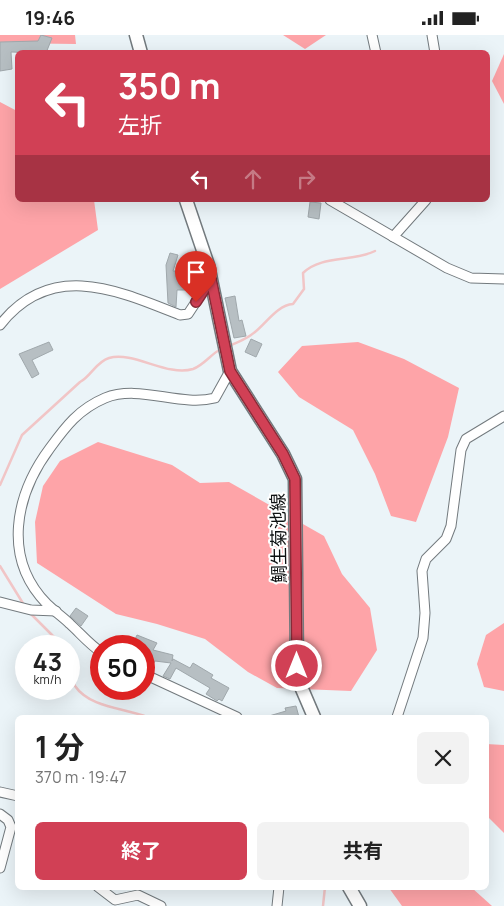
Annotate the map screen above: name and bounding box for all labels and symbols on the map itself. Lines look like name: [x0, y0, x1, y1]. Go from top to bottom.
pin: [175, 251, 217, 302]
street label: 鯛生菊池線: [265, 493, 291, 583]
speed limit sign: 50: [90, 635, 155, 700]
position arrow: [270, 639, 322, 691]

